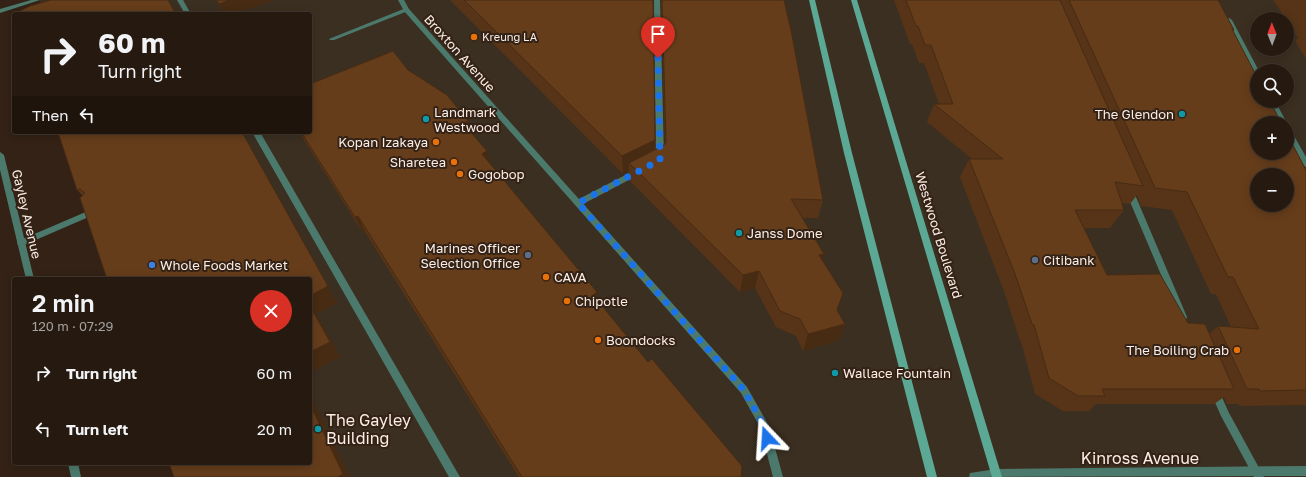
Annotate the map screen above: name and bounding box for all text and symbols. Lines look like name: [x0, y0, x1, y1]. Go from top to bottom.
street label: Broxton Avenue: [421, 11, 499, 95]
north arrow: [1250, 12, 1294, 56]
map controls: [1250, 12, 1294, 212]
pin: [641, 17, 675, 58]
icon: arrive: [647, 23, 669, 45]
text: 60 m: [98, 26, 165, 59]
icon: right: [32, 28, 84, 80]
place label: Kreung LA: [482, 30, 538, 43]
marker: Kreung LA: [469, 32, 479, 42]
text: Turn right: [98, 60, 182, 82]
button: search: [1250, 64, 1294, 108]
icon: left: [76, 104, 98, 126]
place label: Landmark Westwood: [434, 104, 500, 135]
text: Then: [32, 106, 68, 124]
place label: The Glendon: [1095, 106, 1174, 122]
marker: The Glendon: [1177, 109, 1187, 119]
marker: Landmark Westwood: [421, 114, 431, 124]
button: +: [1250, 116, 1294, 160]
place label: Kopan Izakaya: [338, 134, 428, 150]
marker: Kopan Izakaya: [431, 137, 441, 147]
place label: Sharetea: [390, 154, 446, 170]
marker: Sharetea: [449, 157, 459, 167]
place label: Gogobop: [468, 166, 525, 182]
street label: Gayley Avenue: [9, 168, 45, 260]
button: −: [1250, 168, 1294, 212]
marker: Gogobop: [455, 169, 465, 179]
street label: Westwood Boulevard: [912, 170, 966, 300]
place label: Janss Dome: [747, 225, 823, 241]
marker: Janss Dome: [734, 228, 744, 238]
place label: Marines Officer Selection Office: [420, 240, 520, 271]
marker: Marines Officer Selection Office: [523, 250, 533, 260]
place label: Citibank: [1043, 252, 1095, 268]
marker: Citibank: [1030, 255, 1040, 265]
place label: Whole Foods Market: [160, 257, 288, 273]
marker: Whole Foods Market: [147, 260, 157, 270]
place label: CAVA: [554, 269, 587, 285]
marker: CAVA: [541, 272, 551, 282]
text: 2 min: [32, 288, 94, 317]
button: close: [250, 290, 292, 332]
place label: Chipotle: [575, 293, 628, 309]
marker: Chipotle: [562, 296, 572, 306]
text: 120 m · 07:29: [32, 318, 113, 334]
place label: Boondocks: [606, 332, 676, 348]
marker: Boondocks: [593, 335, 603, 345]
place label: The Boiling Crab: [1126, 342, 1229, 358]
marker: The Boiling Crab: [1232, 345, 1242, 355]
icon: right: [32, 362, 54, 384]
text: Turn right: [66, 364, 137, 382]
text: 60 m: [257, 364, 292, 382]
place label: Wallace Fountain: [843, 365, 951, 381]
marker: Wallace Fountain: [830, 368, 840, 378]
place label: The Gayley Building: [326, 410, 411, 448]
position arrow: [746, 417, 788, 459]
icon: left: [32, 418, 54, 440]
text: Turn left: [66, 420, 128, 438]
text: 20 m: [257, 420, 292, 438]
marker: The Gayley Building: [313, 424, 323, 434]
street label: Kinross Avenue: [1081, 448, 1199, 468]

